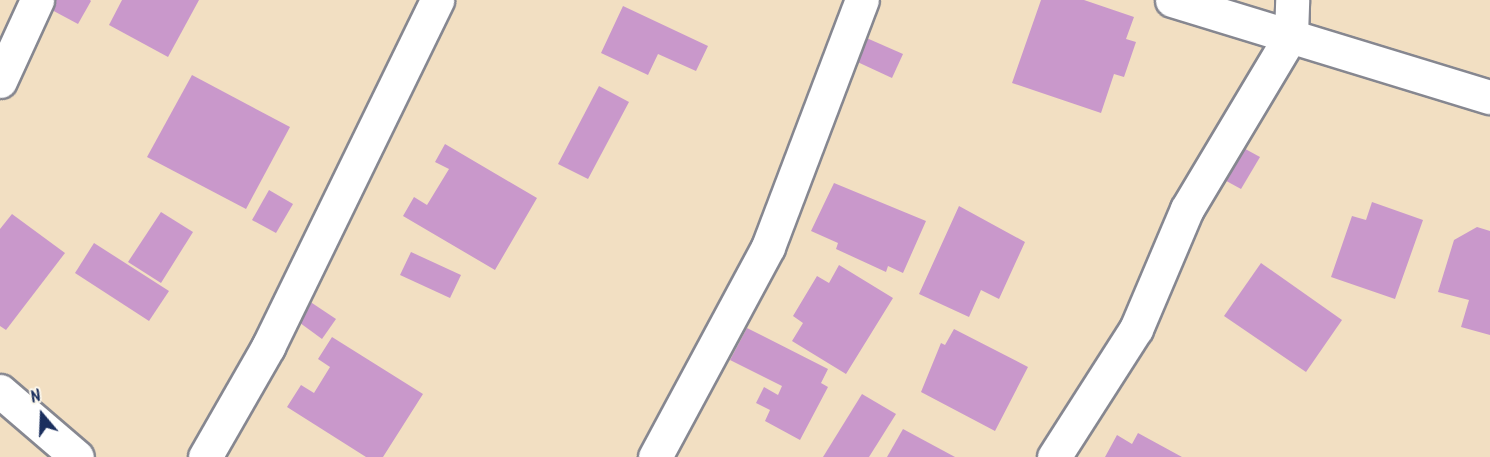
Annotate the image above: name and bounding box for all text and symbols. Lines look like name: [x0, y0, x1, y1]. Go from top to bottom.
text: N: [27, 384, 45, 411]
north arrow: [12, 385, 72, 445]

